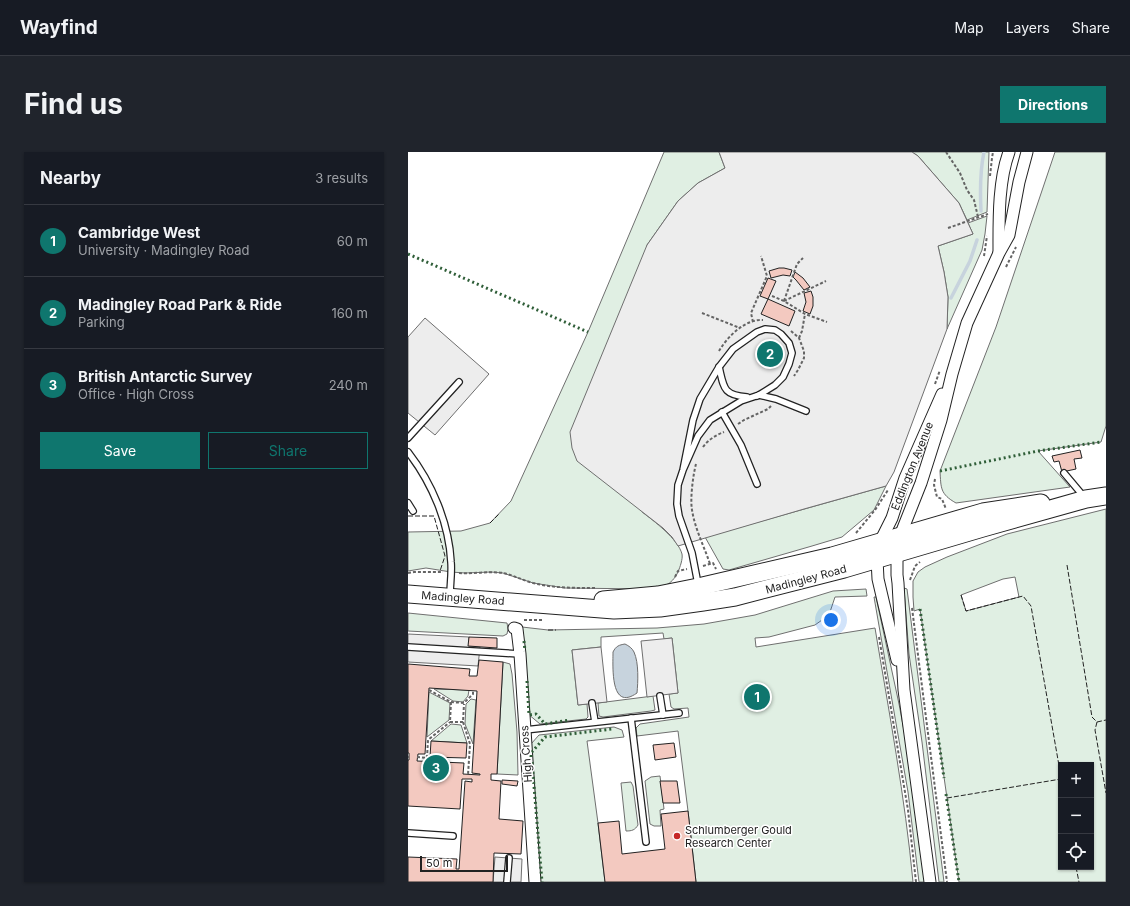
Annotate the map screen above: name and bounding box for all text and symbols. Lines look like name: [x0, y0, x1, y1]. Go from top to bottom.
text: Wayfind: [20, 16, 98, 39]
text: Map: [955, 19, 984, 36]
text: Layers: [1006, 19, 1050, 36]
text: Share: [1072, 19, 1110, 36]
button: Directions: [1000, 86, 1106, 123]
text: Find us: [24, 87, 123, 121]
text: Nearby: [40, 168, 101, 188]
text: 3 results: [315, 170, 368, 186]
text: Cambridge West: [78, 223, 200, 242]
text: 1: [50, 233, 56, 249]
text: 60 m: [337, 233, 368, 249]
text: University · Madingley Road: [78, 242, 250, 258]
text: Madingley Road Park & Ride: [78, 295, 282, 314]
text: 2: [49, 305, 57, 321]
text: 160 m: [331, 305, 368, 321]
text: Parking: [78, 314, 125, 330]
pin: 2: [757, 339, 783, 369]
text: British Antarctic Survey: [78, 367, 252, 386]
text: 3: [49, 377, 57, 393]
text: 240 m: [329, 377, 368, 393]
text: Office · High Cross: [78, 386, 194, 402]
street label: Eddington Avenue: [888, 420, 936, 512]
button: Save: [40, 432, 200, 469]
button: Share: [208, 432, 368, 469]
street label: Madingley Road: [764, 561, 848, 597]
street label: Madingley Road: [421, 588, 505, 608]
your location: [821, 610, 841, 630]
pin: 1: [744, 682, 770, 712]
street label: High Cross: [517, 725, 535, 783]
pin: 3: [423, 753, 449, 783]
map controls: [1058, 762, 1094, 870]
button: +: [1058, 762, 1094, 798]
button: −: [1058, 798, 1094, 834]
place label: Schlumberger Gould Research Center: [685, 823, 792, 850]
marker: Schlumberger Gould Research Center: [672, 831, 682, 841]
button: locate: [1058, 834, 1094, 870]
scale bar: [420, 854, 508, 873]
text: 50 m: [426, 856, 452, 870]

